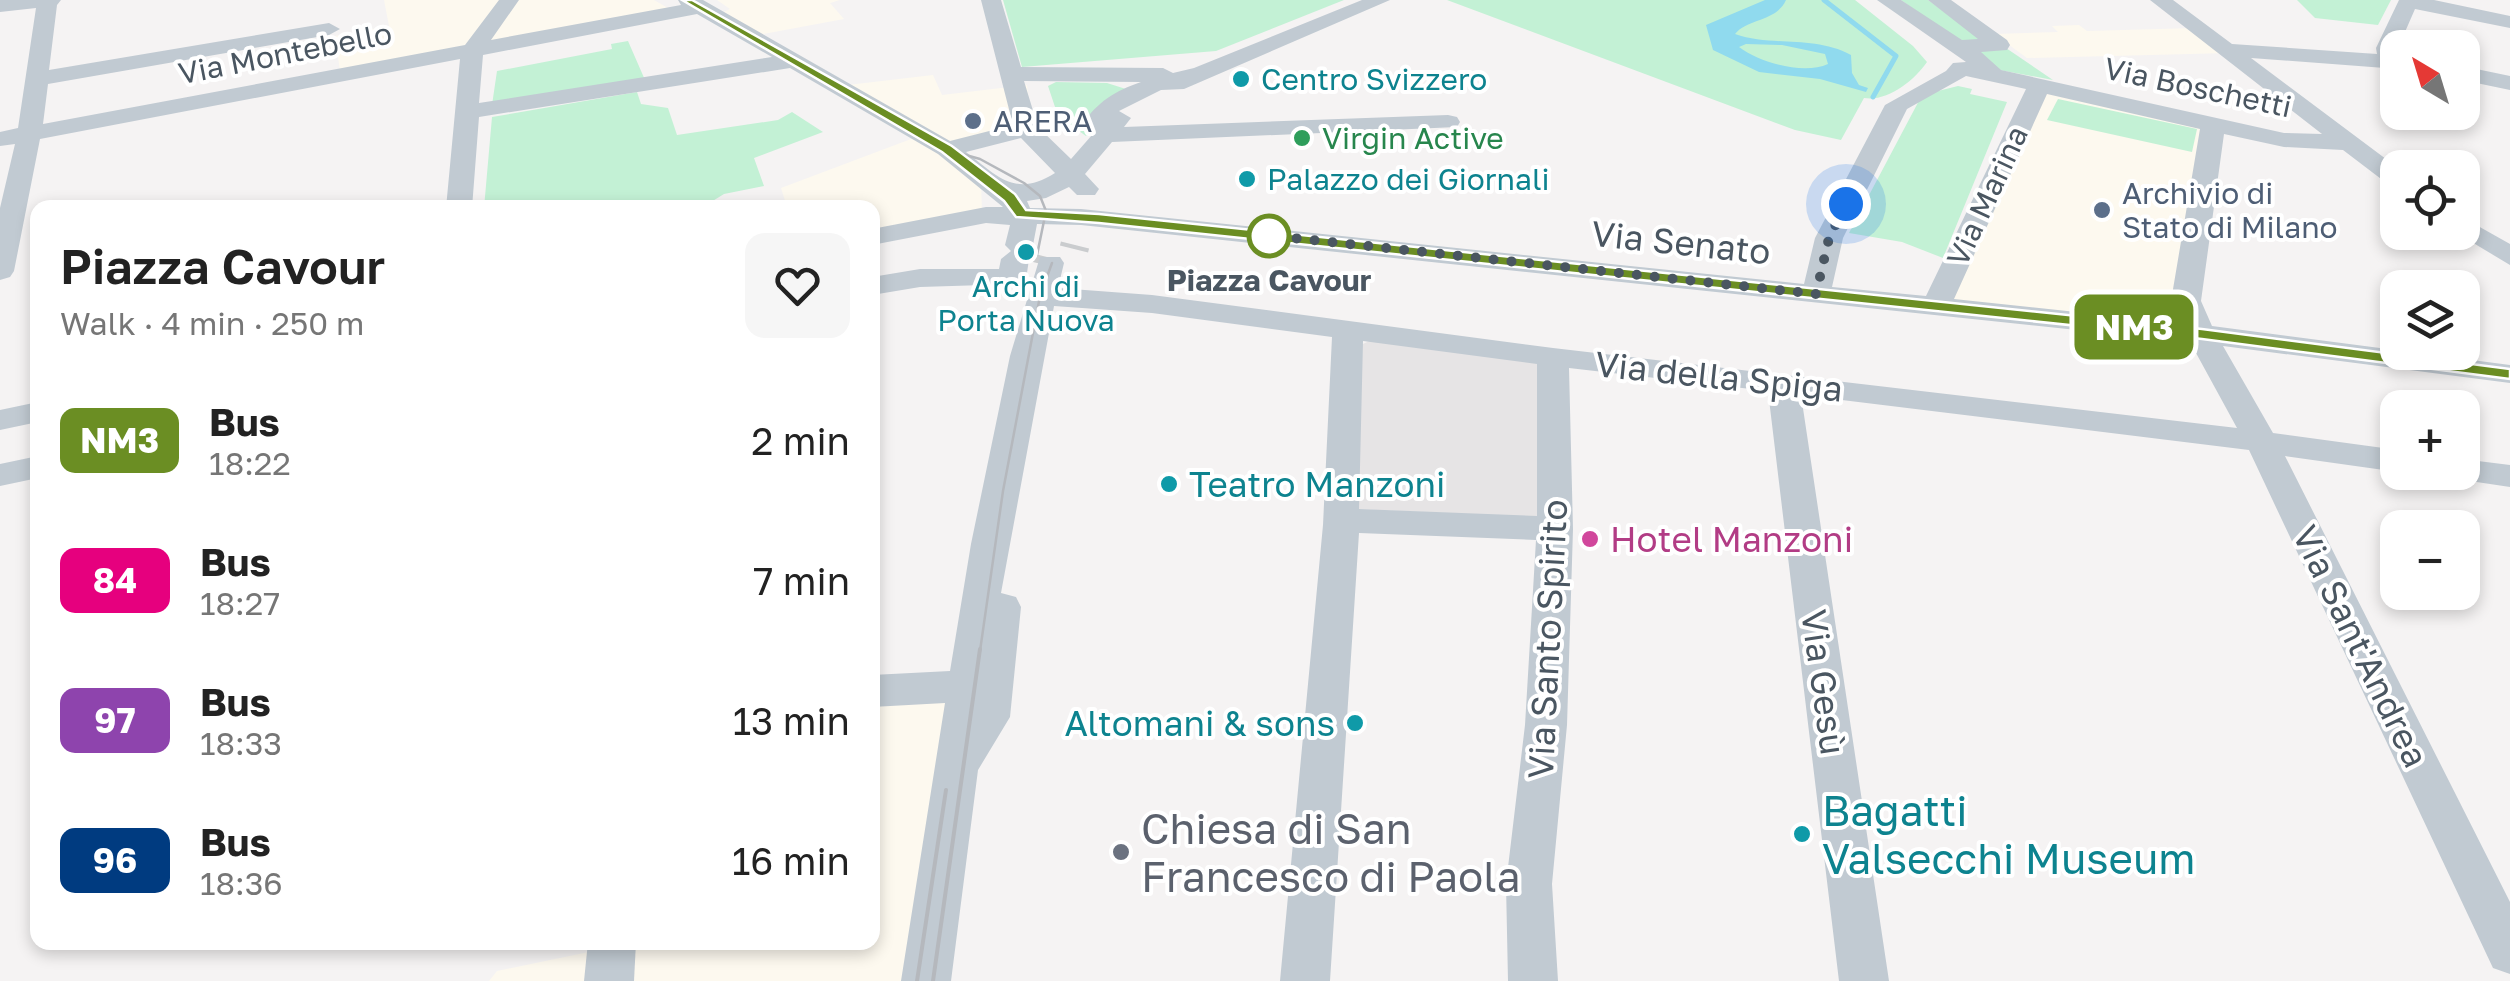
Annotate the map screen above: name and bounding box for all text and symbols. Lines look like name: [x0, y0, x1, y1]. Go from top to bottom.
street label: Via Montebello: [175, 15, 395, 91]
north arrow: [2380, 30, 2480, 130]
map controls: [2380, 30, 2480, 610]
street label: Via Boschetti: [2101, 50, 2295, 124]
place label: Centro Svizzero: [1261, 61, 1487, 97]
marker: Centro Svizzero: [1230, 68, 1252, 90]
place label: ARERA: [993, 103, 1092, 139]
marker: ARERA: [962, 110, 984, 132]
place label: Virgin Active: [1322, 120, 1504, 156]
street label: Via Marina: [1939, 120, 2035, 272]
marker: Virgin Active: [1291, 127, 1313, 149]
button: locate: [2380, 150, 2480, 250]
place label: Palazzo dei Giornali: [1267, 161, 1550, 197]
marker: Palazzo dei Giornali: [1236, 168, 1258, 190]
place label: Archivio di Stato di Milano: [2122, 175, 2338, 245]
your location: [1821, 179, 1871, 229]
marker: Archivio di Stato di Milano: [2091, 199, 2113, 221]
street label: Via Senato: [1589, 212, 1773, 272]
marker: Piazza Cavour: [1248, 215, 1290, 257]
button: heart: [745, 233, 850, 338]
text: Piazza Cavour: [60, 237, 385, 295]
marker: Archi di Porta Nuova: [1015, 241, 1037, 263]
place label: Piazza Cavour: [1167, 262, 1372, 298]
place label: Archi di Porta Nuova: [937, 268, 1115, 338]
button: layers: [2380, 270, 2480, 370]
line badge: NM3: [2076, 294, 2192, 360]
text: Walk · 4 min · 250 m: [60, 304, 364, 342]
text: NM3: [2094, 306, 2174, 348]
street label: Via della Spiga: [1593, 342, 1845, 410]
button: +: [2380, 390, 2480, 490]
text: Bus: [209, 399, 280, 444]
text: 2 min: [751, 418, 850, 463]
text: NM3: [80, 419, 159, 461]
text: 18:22: [209, 444, 291, 482]
place label: Teatro Manzoni: [1189, 463, 1445, 505]
marker: Teatro Manzoni: [1158, 473, 1180, 495]
street label: Via Santo Spirito: [1519, 498, 1575, 780]
button: −: [2380, 510, 2480, 610]
place label: Hotel Manzoni: [1610, 518, 1853, 560]
street label: Via Sant'Andrea: [2284, 518, 2438, 774]
marker: Hotel Manzoni: [1579, 528, 1601, 550]
text: Bus: [200, 539, 271, 584]
text: 7 min: [753, 558, 850, 603]
text: 84: [93, 559, 137, 601]
text: 18:27: [200, 584, 280, 622]
street label: Via Gesù: [1793, 607, 1855, 757]
text: Bus: [200, 679, 271, 724]
text: 13 min: [733, 698, 850, 743]
text: 97: [94, 699, 136, 741]
place label: Altomani & sons: [1065, 702, 1335, 744]
marker: Altomani & sons: [1344, 712, 1366, 734]
text: 18:33: [200, 724, 282, 762]
place label: Bagatti Valsecchi Museum: [1822, 785, 2196, 883]
place label: Chiesa di San Francesco di Paola: [1141, 803, 1520, 901]
text: Bus: [200, 819, 271, 864]
marker: Bagatti Valsecchi Museum: [1791, 823, 1813, 845]
text: 16 min: [732, 838, 850, 883]
text: 96: [93, 839, 137, 881]
marker: Chiesa di San Francesco di Paola: [1110, 841, 1132, 863]
text: 18:36: [200, 864, 283, 902]

